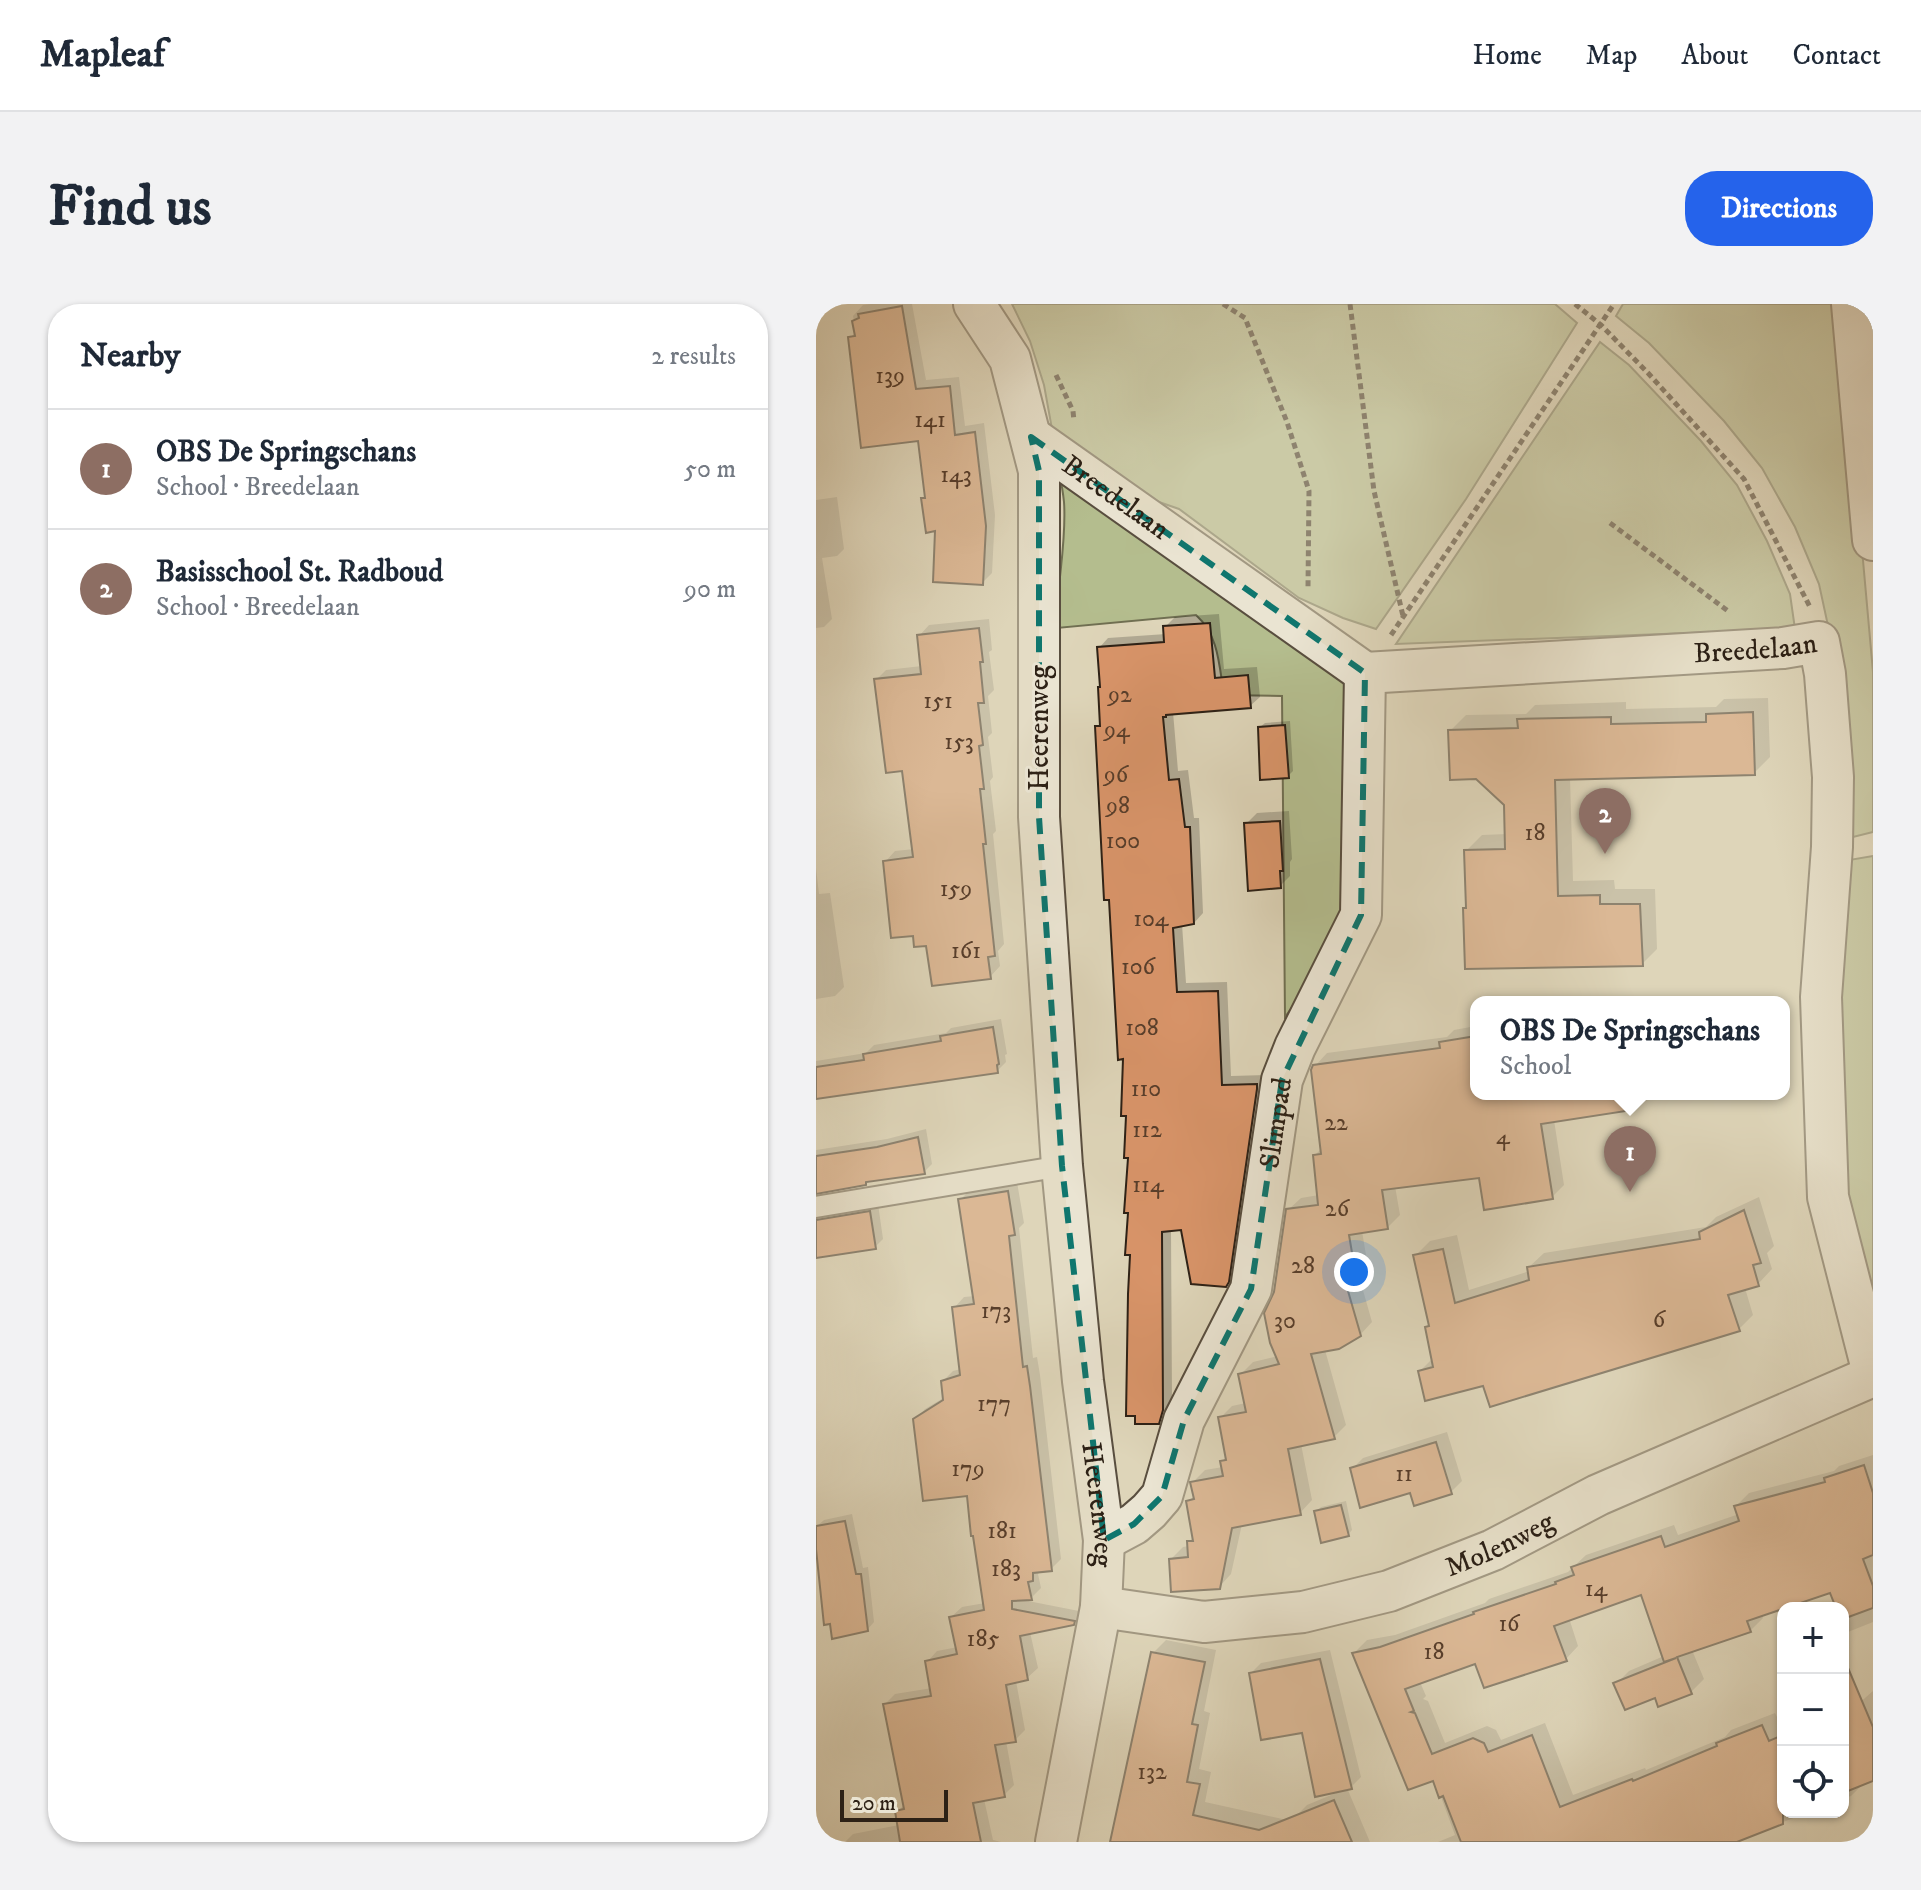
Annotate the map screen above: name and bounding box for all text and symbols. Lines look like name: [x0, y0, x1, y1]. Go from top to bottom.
text: Mapleaf: [40, 31, 165, 79]
text: Home: [1473, 38, 1542, 73]
text: Map: [1586, 38, 1637, 73]
text: About: [1681, 38, 1748, 73]
text: Contact: [1792, 38, 1881, 73]
button: Directions: [1685, 171, 1873, 246]
text: Find us: [48, 173, 212, 243]
text: Nearby: [80, 335, 181, 377]
text: 2 results: [651, 340, 736, 373]
house number: 139: [875, 361, 905, 391]
house number: 141: [914, 405, 946, 435]
text: OBS De Springschans: [156, 434, 416, 471]
street label: Breedelaan: [1055, 447, 1177, 547]
text: 1: [101, 453, 111, 486]
text: 50 m: [684, 453, 736, 486]
house number: 143: [940, 460, 972, 490]
text: School · Breedelaan: [156, 471, 360, 504]
text: Basisschool St. Radboud: [156, 554, 443, 591]
text: 2: [100, 573, 112, 606]
text: 90 m: [684, 573, 736, 606]
text: School · Breedelaan: [156, 591, 360, 624]
street label: Breedelaan: [1693, 625, 1820, 671]
street label: Heerenweg: [1022, 665, 1057, 791]
house number: 92: [1107, 680, 1132, 710]
house number: 151: [923, 686, 953, 716]
house number: 94: [1103, 715, 1131, 745]
house number: 153: [944, 727, 974, 757]
house number: 96: [1103, 760, 1130, 790]
pin: 2: [1579, 788, 1631, 854]
house number: 98: [1105, 791, 1130, 821]
house number: 18: [1525, 818, 1545, 848]
house number: 100: [1106, 826, 1140, 856]
house number: 159: [940, 874, 972, 904]
house number: 104: [1133, 904, 1170, 934]
house number: 161: [951, 936, 981, 966]
house number: 106: [1121, 952, 1157, 982]
popup: [1470, 996, 1790, 1100]
house number: 108: [1125, 1013, 1159, 1043]
text: OBS De Springschans: [1500, 1013, 1760, 1050]
text: School: [1500, 1050, 1571, 1083]
house number: 110: [1131, 1074, 1161, 1104]
street label: Slimpad: [1252, 1075, 1300, 1171]
house number: 22: [1324, 1108, 1348, 1138]
house number: 112: [1132, 1115, 1162, 1145]
house number: 4: [1496, 1122, 1511, 1152]
pin: 1: [1604, 1126, 1656, 1192]
house number: 114: [1132, 1170, 1165, 1200]
house number: 26: [1325, 1194, 1351, 1224]
house number: 28: [1291, 1251, 1315, 1281]
your location: [1334, 1252, 1374, 1292]
house number: 173: [981, 1296, 1011, 1326]
house number: 6: [1653, 1305, 1667, 1335]
house number: 30: [1274, 1306, 1296, 1336]
house number: 177: [977, 1389, 1011, 1419]
street label: Heerenweg: [1074, 1440, 1122, 1568]
house number: 179: [951, 1454, 985, 1484]
house number: 11: [1395, 1459, 1413, 1489]
street label: Molenweg: [1440, 1504, 1560, 1585]
house number: 181: [987, 1516, 1017, 1546]
house number: 183: [991, 1554, 1021, 1584]
house number: 14: [1585, 1574, 1608, 1604]
map controls: [1777, 1602, 1849, 1818]
button: +: [1777, 1602, 1849, 1674]
house number: 16: [1498, 1609, 1521, 1639]
house number: 185: [967, 1624, 999, 1654]
house number: 18: [1424, 1637, 1444, 1667]
button: −: [1777, 1674, 1849, 1746]
button: locate: [1777, 1746, 1849, 1818]
house number: 132: [1137, 1757, 1167, 1787]
scale bar: [840, 1786, 948, 1822]
text: 20 m: [852, 1790, 896, 1817]

